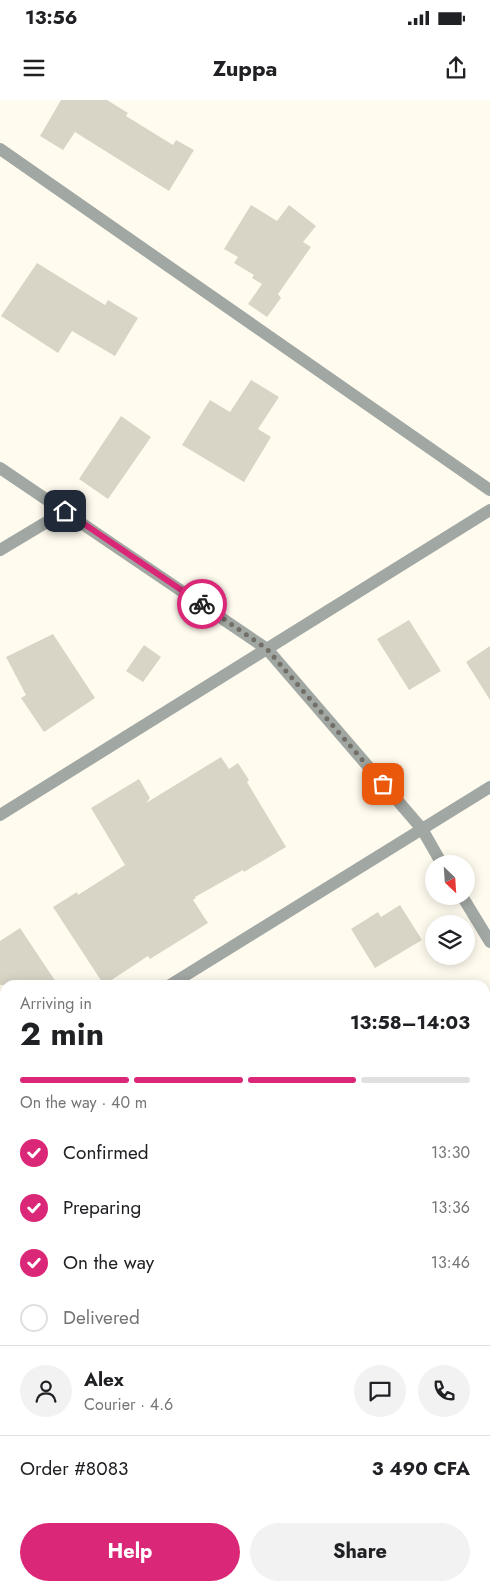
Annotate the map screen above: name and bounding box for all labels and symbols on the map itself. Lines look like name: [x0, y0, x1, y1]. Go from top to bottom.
pin: [44, 490, 86, 532]
courier: [177, 579, 227, 629]
pin: [362, 763, 404, 805]
north arrow: [425, 855, 475, 905]

